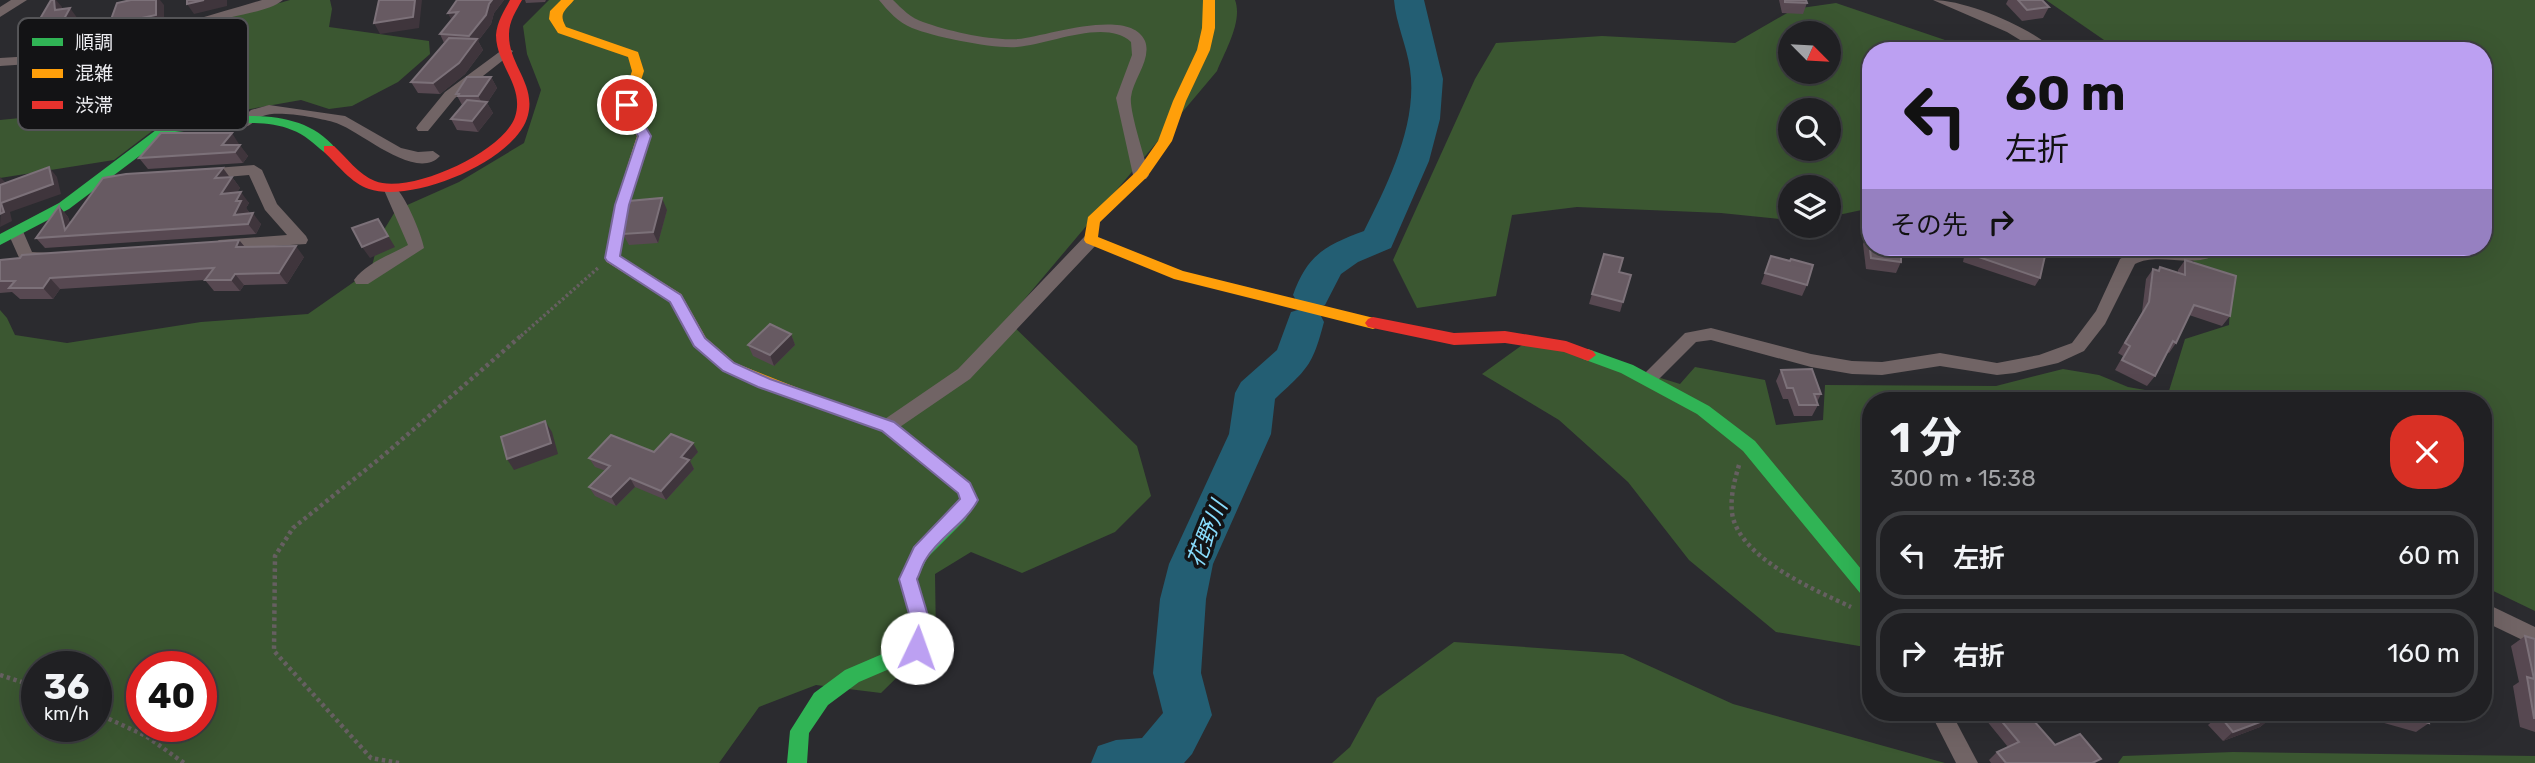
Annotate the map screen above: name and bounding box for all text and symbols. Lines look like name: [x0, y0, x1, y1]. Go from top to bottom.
legend: [18, 18, 248, 130]
north arrow: [1778, 21, 1841, 84]
map controls: [1778, 21, 1841, 238]
text: 順調: [75, 31, 113, 54]
text: 混雑: [75, 62, 113, 85]
text: 60 m: [2005, 64, 2126, 122]
icon: left: [1890, 70, 1981, 161]
pin: [597, 75, 657, 135]
icon: arrive: [608, 86, 646, 124]
text: 渋滞: [75, 94, 113, 117]
button: search: [1778, 98, 1841, 161]
text: 左折: [2005, 130, 2069, 168]
button: layers: [1778, 175, 1841, 238]
icon: right: [1982, 203, 2020, 241]
text: その先: [1890, 210, 1968, 241]
text: 1 分: [1890, 413, 1962, 463]
button: close: [2390, 415, 2464, 489]
text: 300 m · 15:38: [1890, 464, 2036, 492]
water label: 花野川: [1181, 494, 1234, 571]
icon: left: [1894, 536, 1932, 574]
text: 60 m: [2398, 540, 2460, 571]
text: 左折: [1953, 543, 2005, 574]
position arrow: [880, 611, 954, 685]
icon: right: [1894, 634, 1932, 672]
text: 160 m: [2387, 638, 2460, 669]
text: 右折: [1953, 641, 2005, 672]
speed limit sign: 40: [126, 651, 217, 742]
text: 36: [44, 666, 89, 708]
text: km/h: [44, 703, 89, 725]

